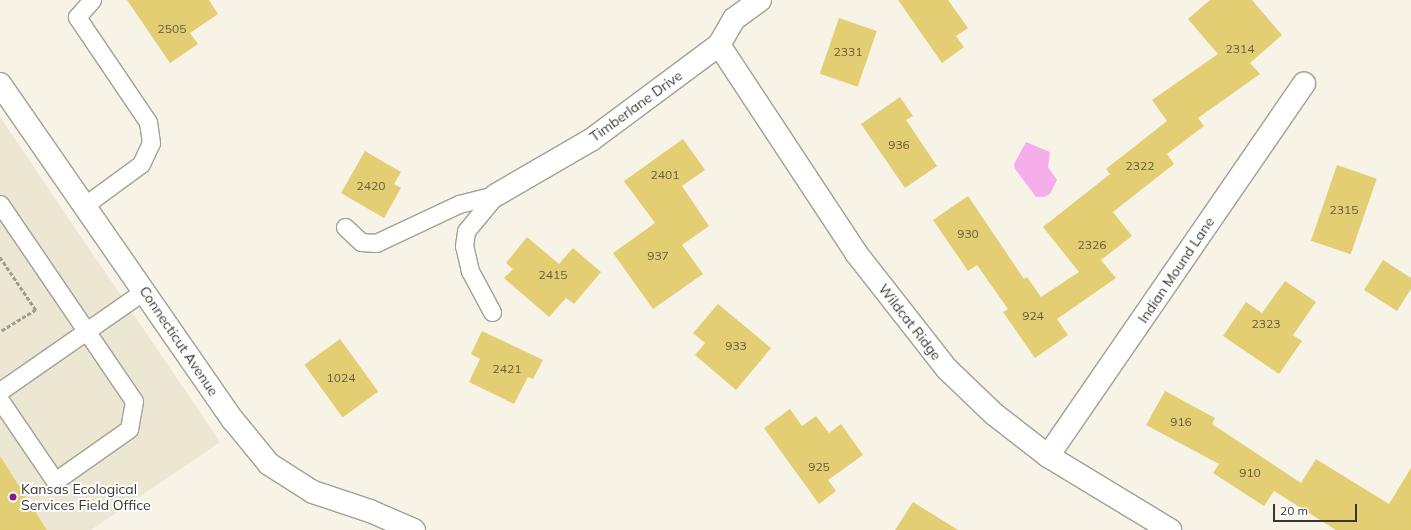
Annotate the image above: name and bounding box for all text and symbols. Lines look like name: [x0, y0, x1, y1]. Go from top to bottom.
house number: 2505: [158, 22, 186, 36]
house number: 2314: [1226, 42, 1254, 56]
house number: 2331: [834, 45, 862, 59]
street label: Timberlane Drive: [586, 67, 686, 145]
house number: 936: [888, 138, 910, 152]
house number: 2322: [1126, 159, 1154, 173]
house number: 2401: [651, 168, 679, 182]
house number: 2420: [357, 179, 385, 193]
house number: 2315: [1330, 203, 1358, 217]
street label: Indian Mound Lane: [1134, 214, 1218, 326]
house number: 930: [957, 227, 979, 241]
house number: 2326: [1078, 238, 1106, 252]
house number: 937: [647, 249, 669, 263]
house number: 2415: [539, 268, 567, 282]
street label: Wildcat Ridge: [875, 281, 945, 363]
street label: Connecticut Avenue: [136, 283, 222, 399]
house number: 924: [1022, 309, 1044, 323]
house number: 2323: [1252, 317, 1280, 331]
house number: 933: [725, 339, 747, 353]
house number: 2421: [493, 362, 521, 376]
house number: 1024: [327, 371, 355, 385]
house number: 916: [1170, 415, 1192, 429]
house number: 925: [808, 460, 830, 474]
house number: 910: [1239, 466, 1261, 480]
place label: Kansas Ecological Services Field Office: [21, 481, 151, 514]
marker: Kansas Ecological Services Field Office: [8, 492, 18, 502]
scale bar: [1275, 496, 1359, 522]
text: 20 m: [1280, 503, 1308, 518]

